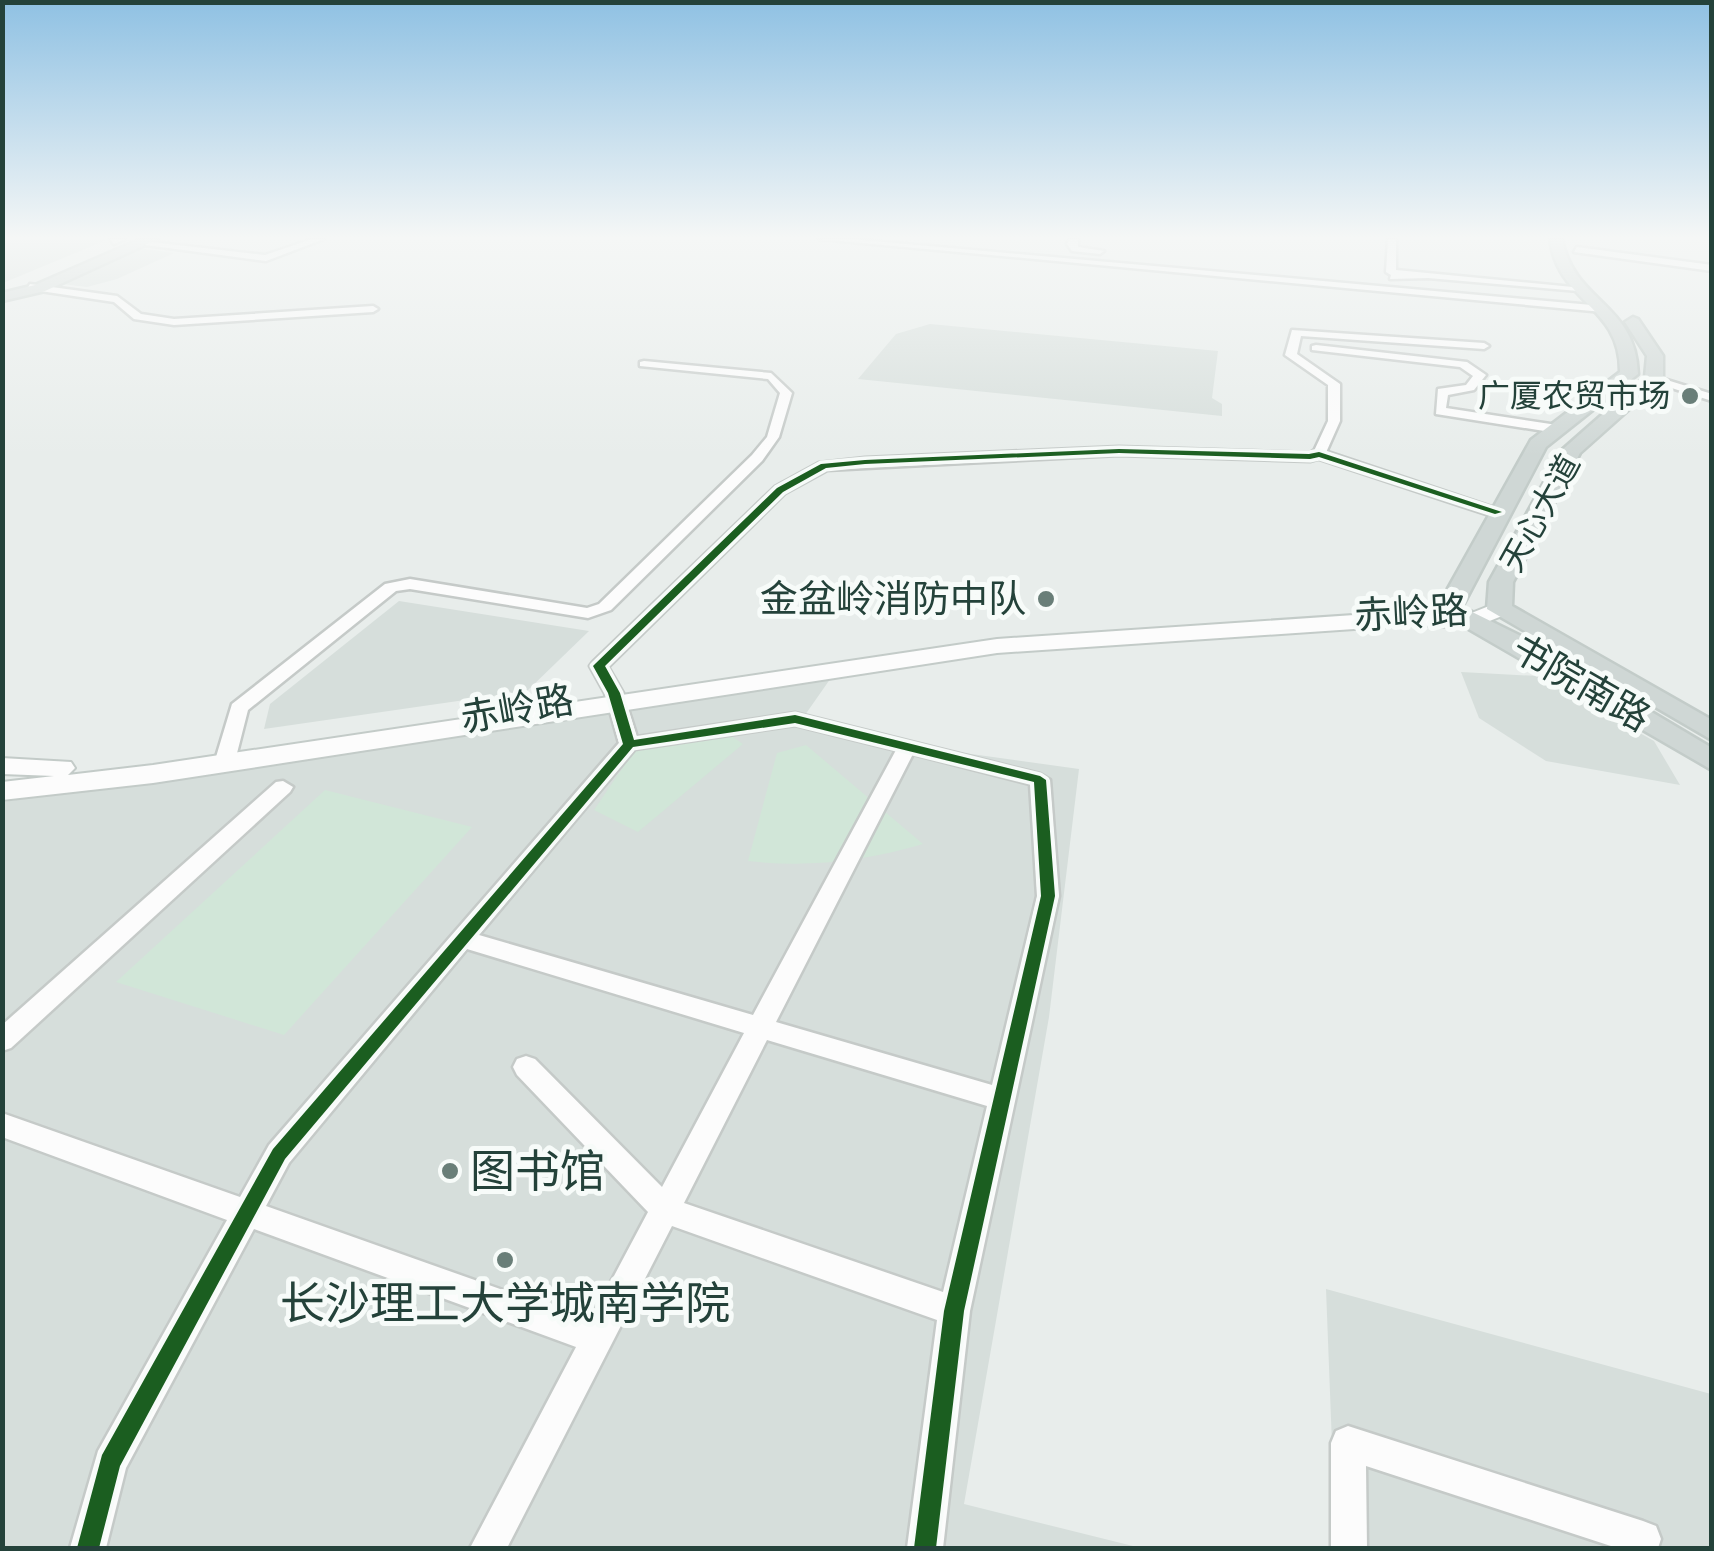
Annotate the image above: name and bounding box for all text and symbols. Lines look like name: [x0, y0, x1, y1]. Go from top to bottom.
place label: 广厦农贸市场: [1478, 373, 1670, 419]
marker: 广厦农贸市场: [1679, 385, 1701, 407]
street label: 天心大道: [1489, 446, 1591, 580]
place label: 金盆岭消防中队: [760, 571, 1026, 626]
street label: 赤岭路: [1353, 582, 1469, 643]
marker: 金盆岭消防中队: [1035, 588, 1057, 610]
street label: 书院南路: [1502, 621, 1661, 744]
street label: 赤岭路: [456, 672, 578, 745]
place label: 图书馆: [470, 1139, 605, 1204]
marker: 图书馆: [439, 1160, 461, 1182]
marker: 长沙理工大学城南学院: [494, 1249, 516, 1271]
place label: 长沙理工大学城南学院: [280, 1271, 730, 1336]

